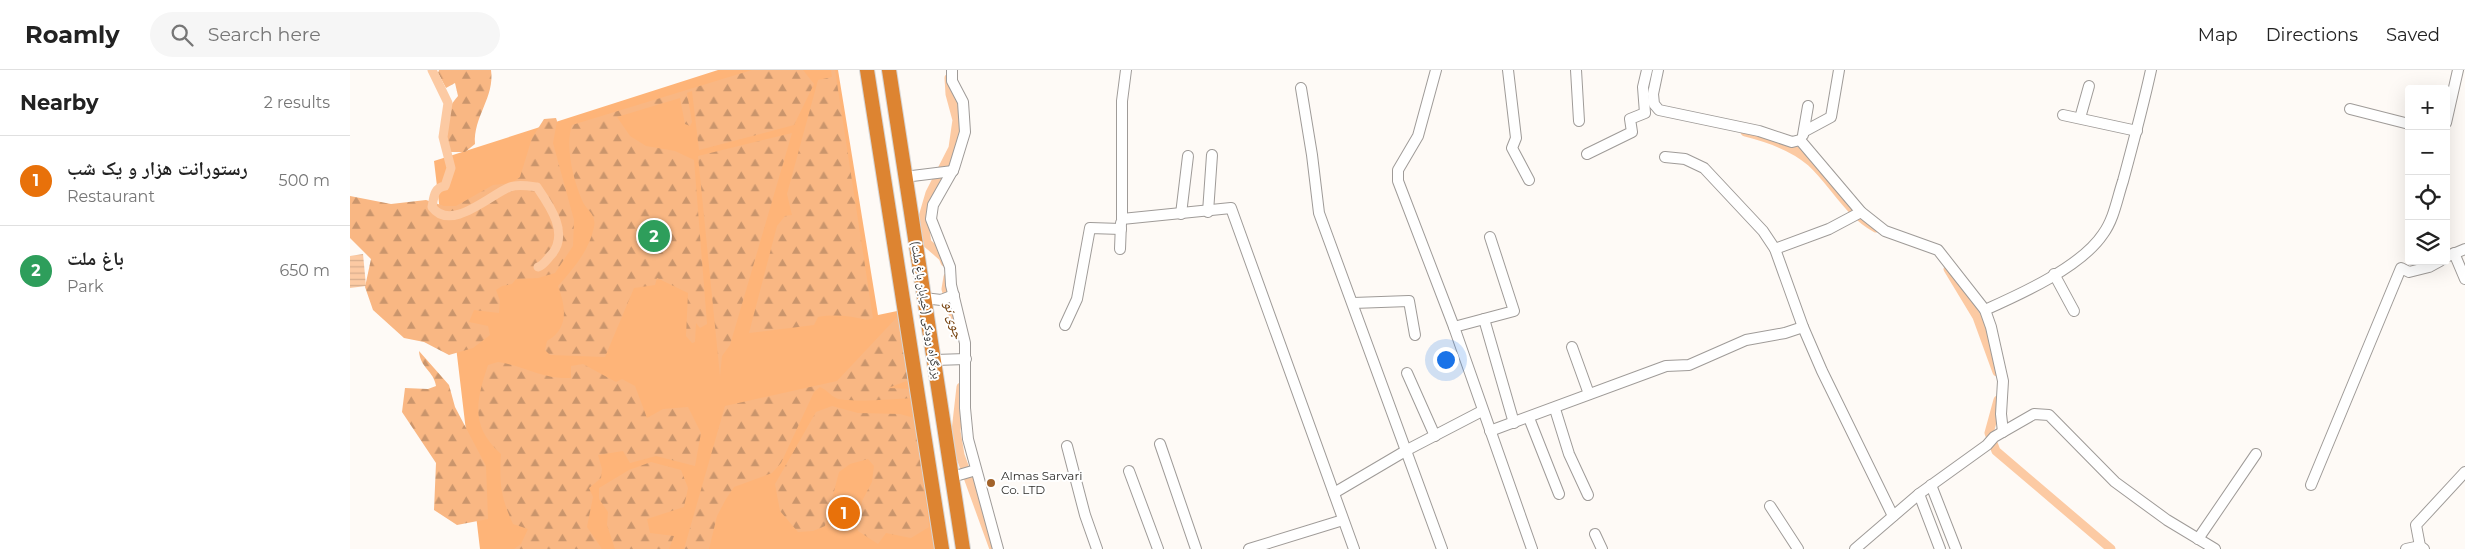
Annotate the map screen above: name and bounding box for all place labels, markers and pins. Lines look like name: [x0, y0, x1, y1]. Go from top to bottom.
pin: 2: [638, 217, 670, 255]
place label: Almas Sarvari Co. LTD: [1001, 468, 1082, 497]
marker: Almas Sarvari Co. LTD: [985, 477, 997, 489]
pin: 1: [828, 494, 860, 532]

